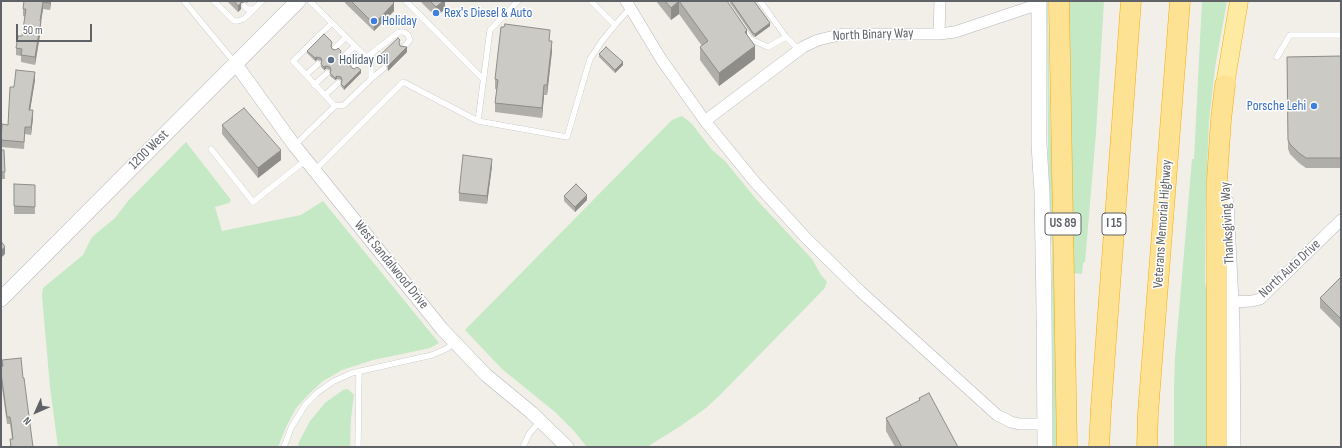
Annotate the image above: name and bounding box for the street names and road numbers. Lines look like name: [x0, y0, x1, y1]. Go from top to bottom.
street label: North Binary Way: [832, 25, 914, 45]
street label: 1200 West: [126, 127, 172, 173]
street label: Veterans Memorial Highway: [1150, 159, 1176, 289]
street label: Thanksgiving Way: [1217, 181, 1239, 265]
road number: US 89: [1045, 213, 1081, 235]
road number: I 15: [1102, 213, 1126, 235]
street label: West Sandalwood Drive: [350, 217, 432, 313]
street label: North Auto Drive: [1256, 236, 1324, 302]

